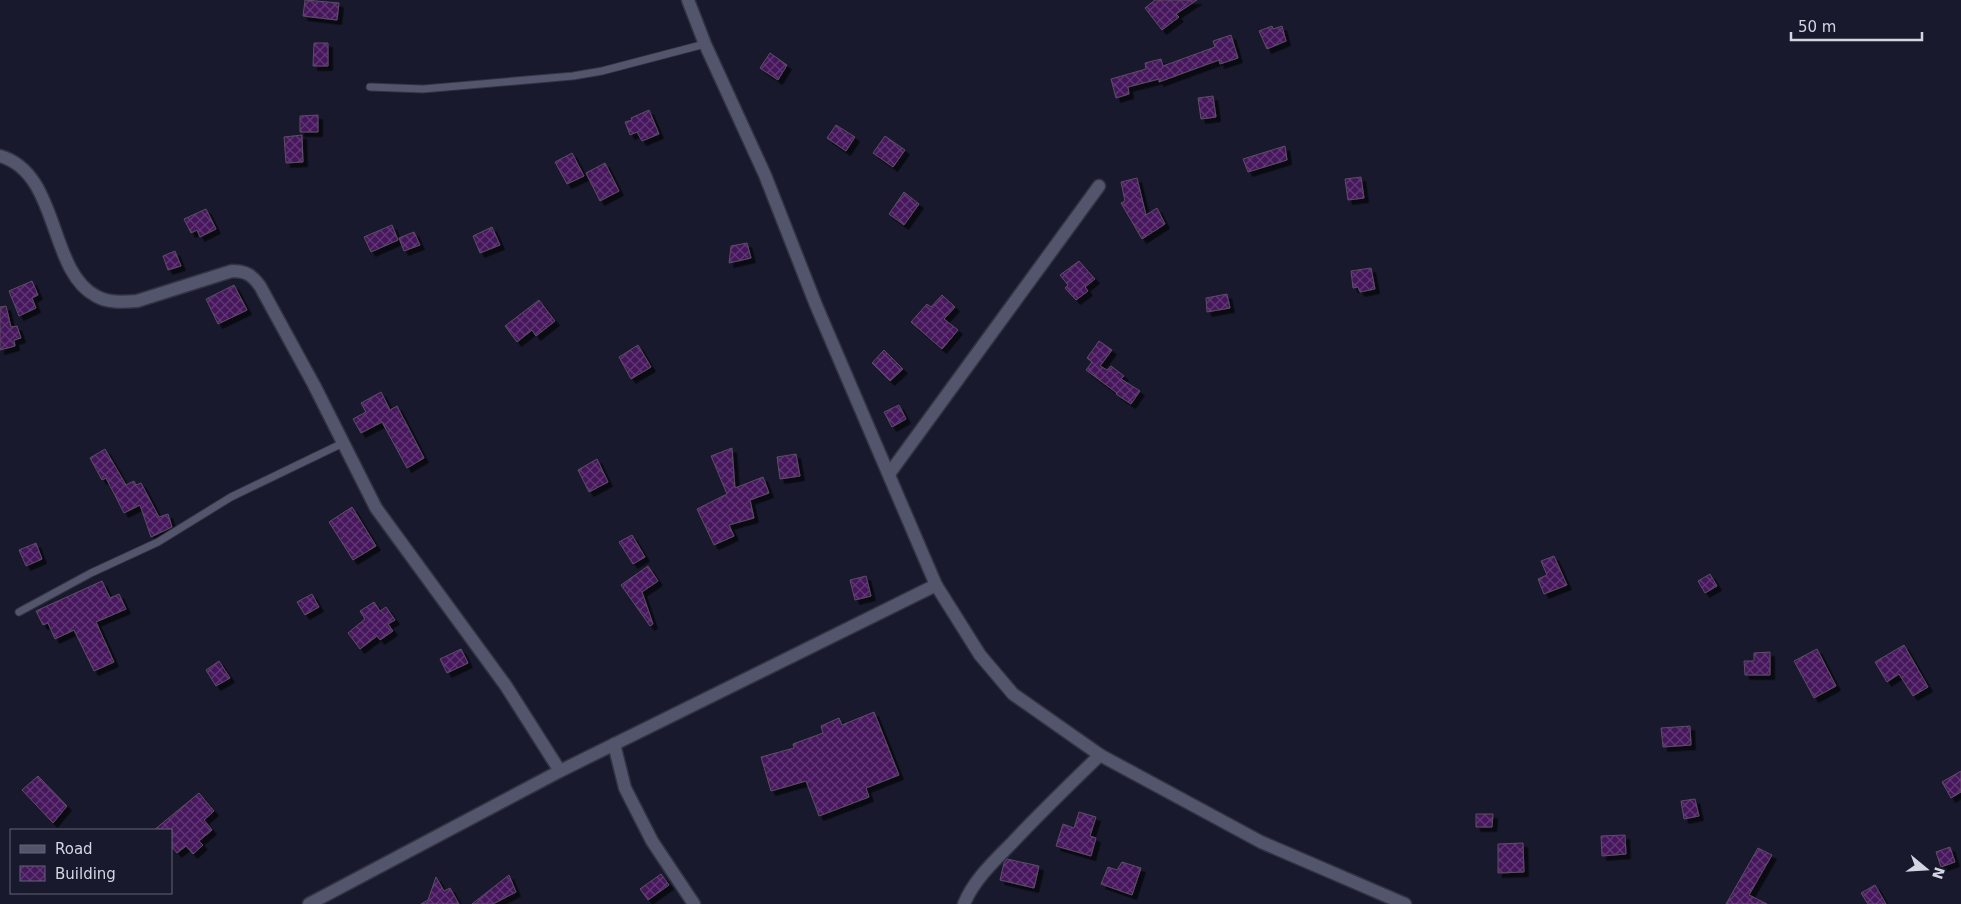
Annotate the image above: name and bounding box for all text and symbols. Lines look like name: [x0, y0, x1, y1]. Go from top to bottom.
scale bar: [1791, 10, 1922, 42]
text: 50 m: [1798, 18, 1836, 36]
legend: [10, 829, 172, 894]
text: Road: [55, 840, 93, 858]
north arrow: [1901, 844, 1951, 894]
text: Building: [55, 865, 116, 883]
text: N: [1929, 865, 1948, 881]

